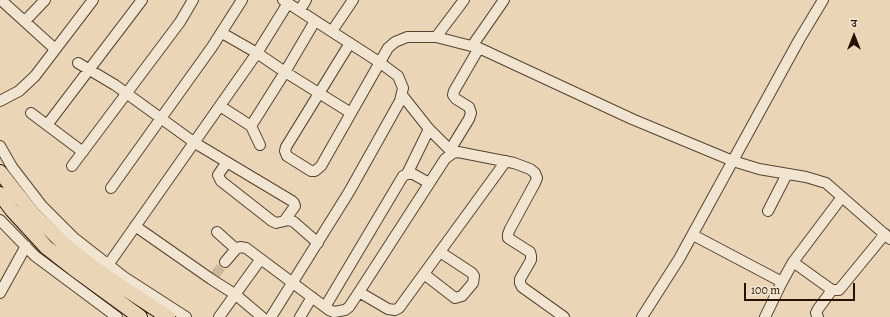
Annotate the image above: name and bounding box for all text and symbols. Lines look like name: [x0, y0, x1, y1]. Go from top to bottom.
north arrow: [834, 16, 874, 56]
text: उ: [851, 16, 857, 31]
scale bar: [746, 275, 857, 301]
text: 100 m: [751, 282, 780, 298]

